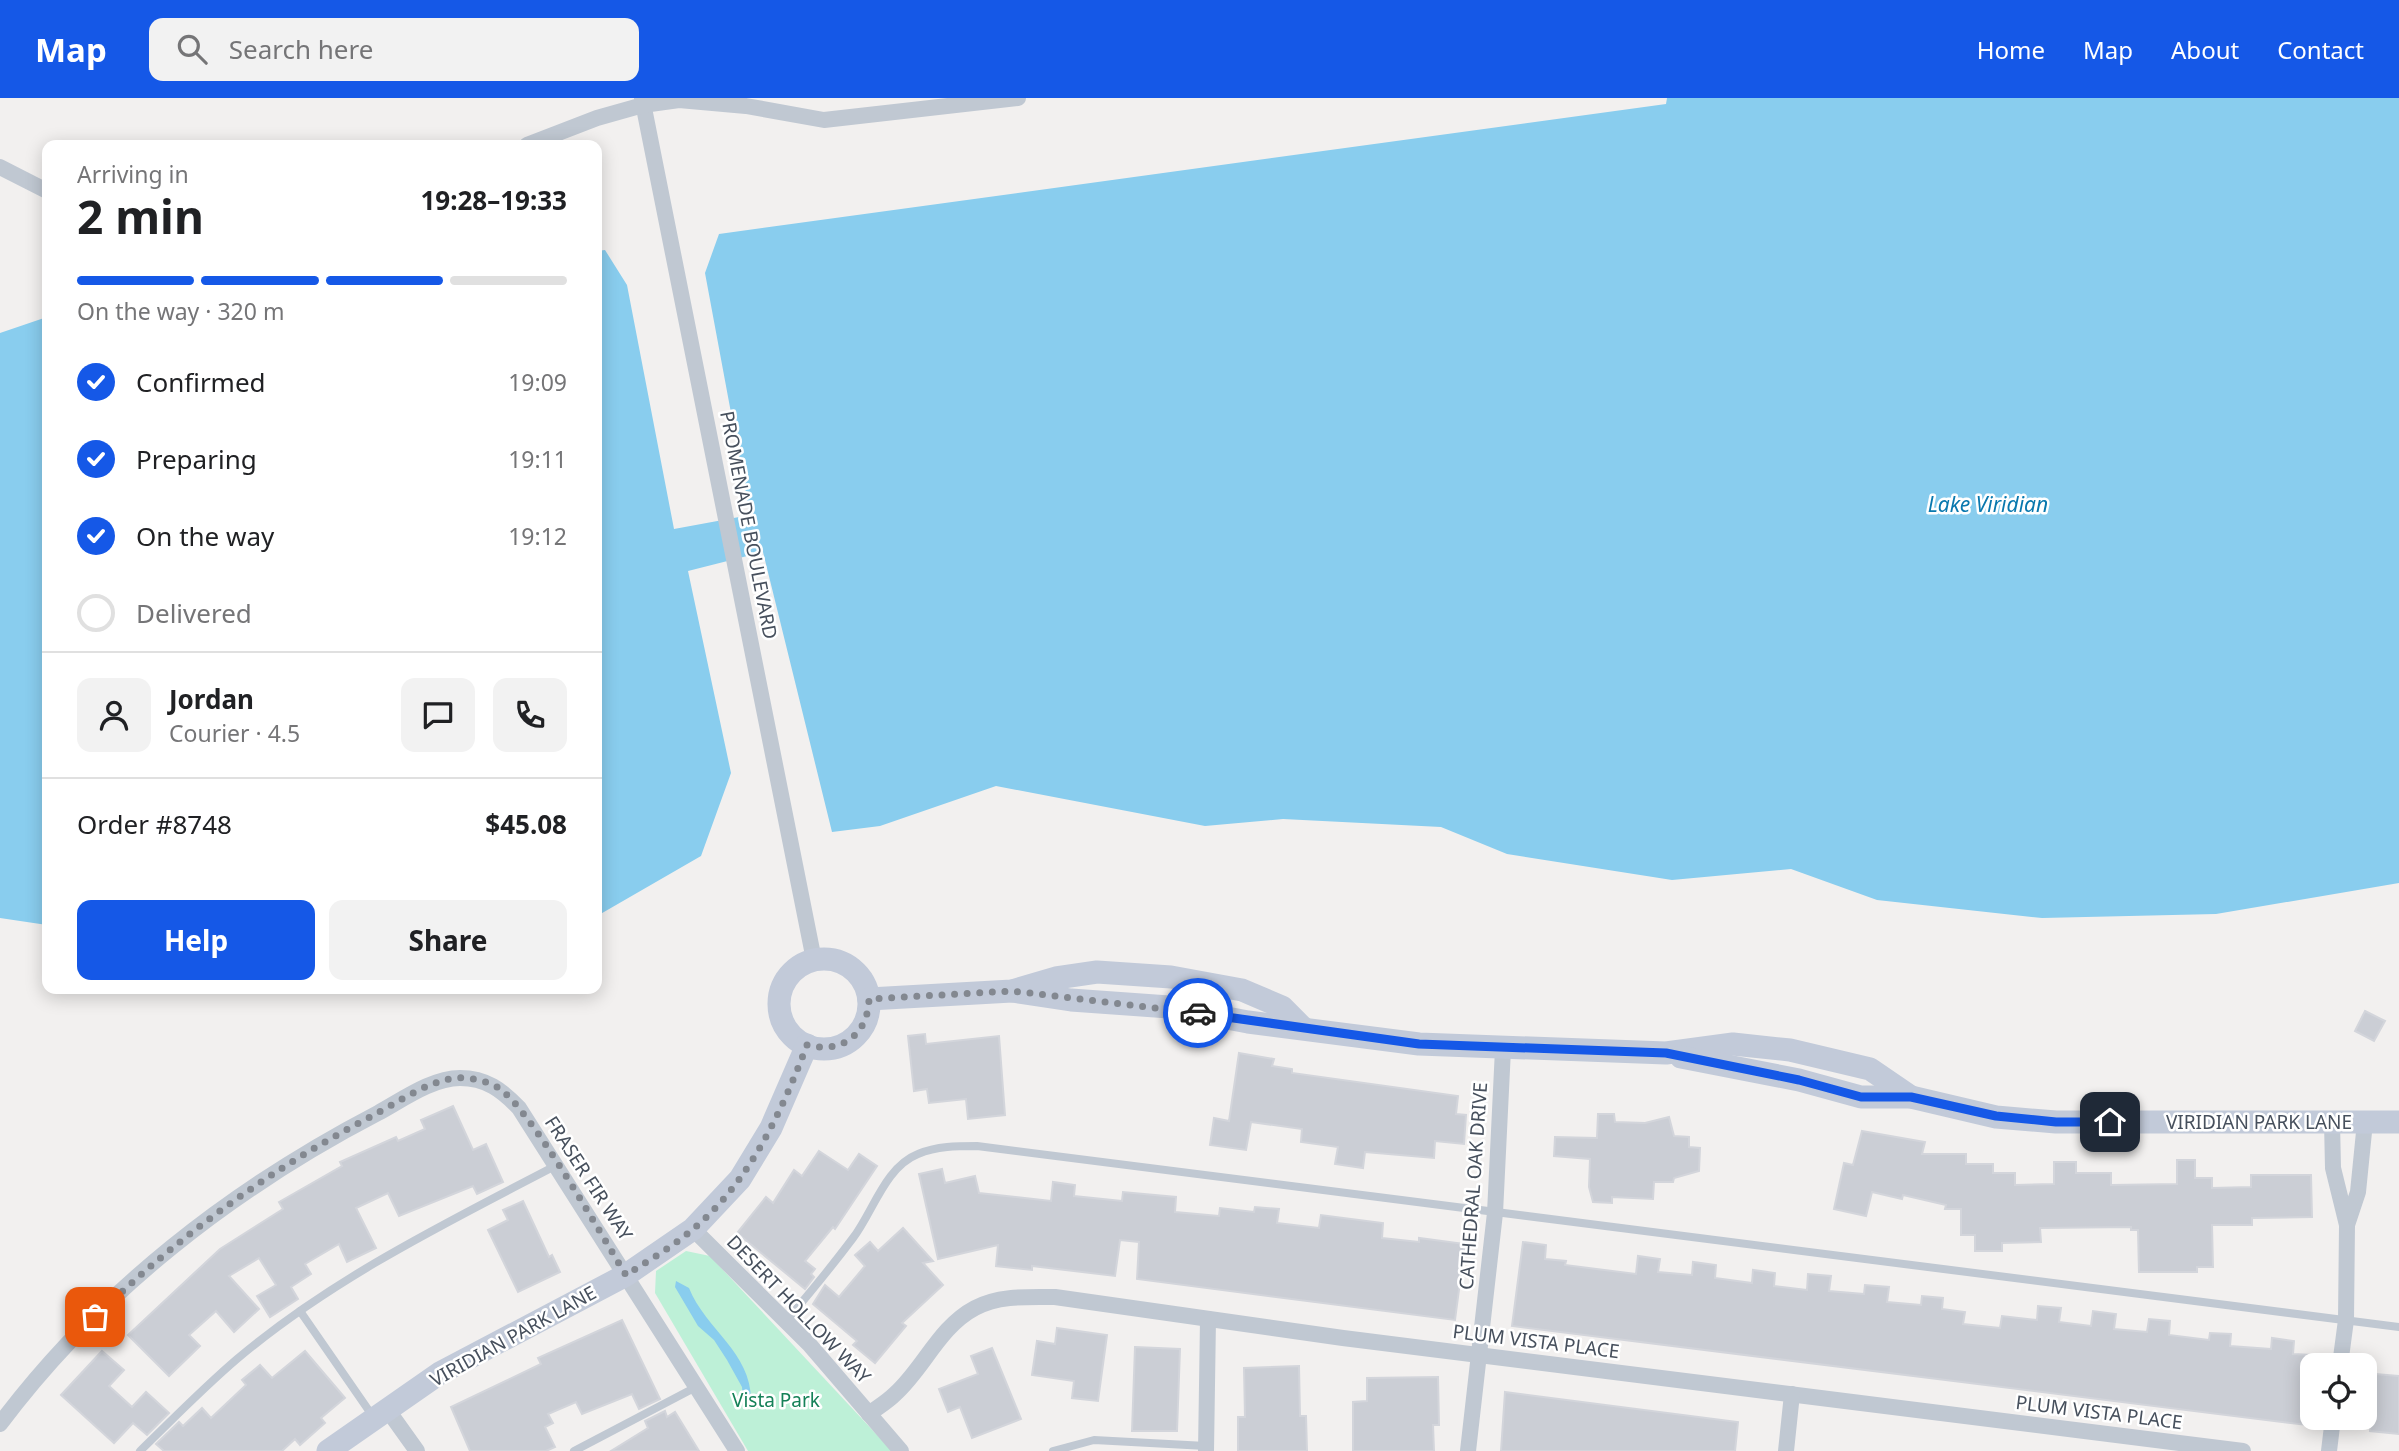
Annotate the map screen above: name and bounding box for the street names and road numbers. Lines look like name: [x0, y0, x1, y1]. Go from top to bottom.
street label: PROMENADE BOULEVARD: [714, 409, 784, 641]
street label: CATHEDRAL OAK DRIVE: [1453, 1081, 1493, 1291]
street label: VIRIDIAN PARK LANE: [2166, 1109, 2352, 1135]
street label: FRASER FIR WAY: [539, 1111, 639, 1245]
street label: DESERT HOLLOW WAY: [721, 1229, 877, 1389]
street label: VIRIDIAN PARK LANE: [425, 1279, 601, 1393]
street label: PLUM VISTA PLACE: [1451, 1318, 1621, 1364]
street label: PLUM VISTA PLACE: [2014, 1389, 2184, 1435]

